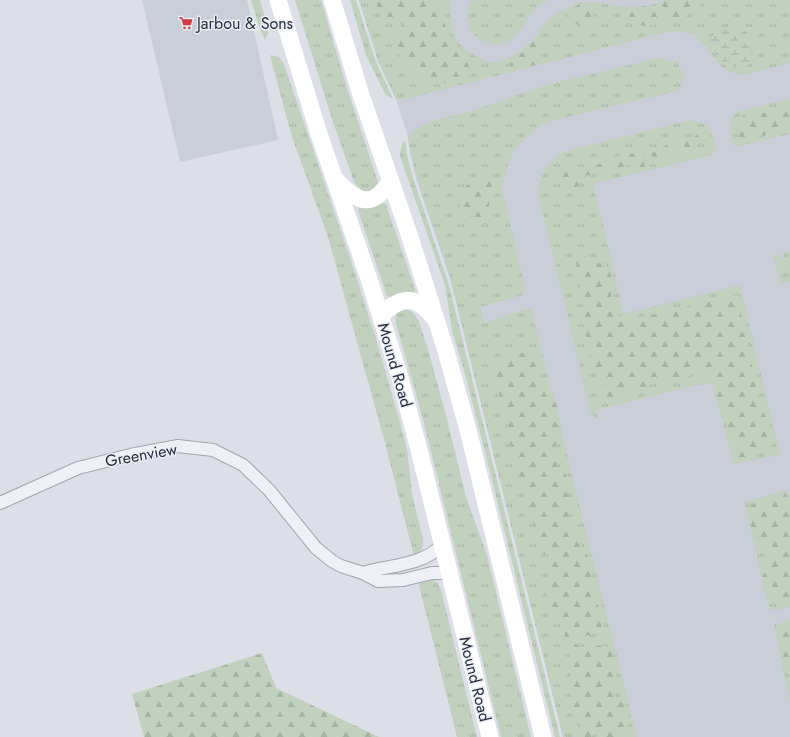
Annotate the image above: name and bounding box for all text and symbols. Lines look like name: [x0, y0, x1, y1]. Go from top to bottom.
place label: Jarbou & Sons: [195, 12, 293, 35]
supermarket icon: Jarbou & Sons: [178, 15, 194, 31]
street label: Mound Road: [372, 320, 418, 410]
street label: Greenview: [103, 437, 179, 473]
street label: Mound Road: [453, 634, 497, 724]

